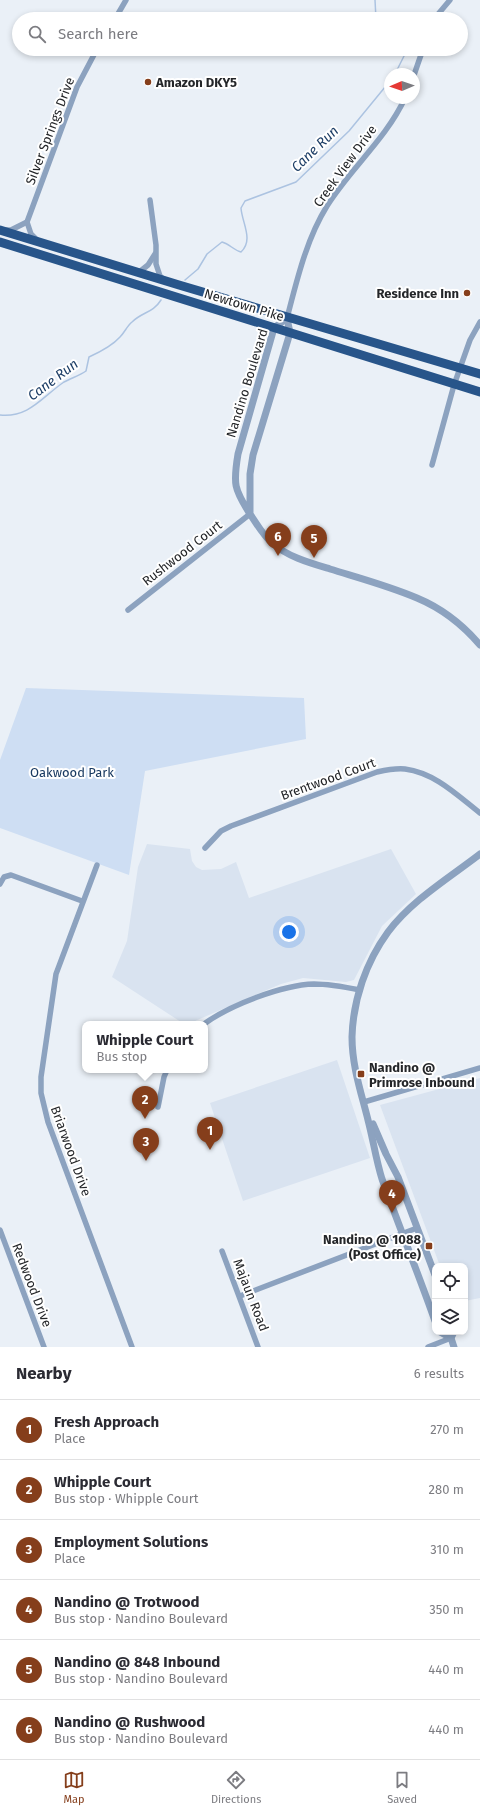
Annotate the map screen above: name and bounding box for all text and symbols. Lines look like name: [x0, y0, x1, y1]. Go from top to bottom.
search box: [12, 12, 468, 56]
icon: search: [26, 23, 48, 45]
text: Search here: [58, 25, 138, 43]
north arrow: [384, 68, 420, 104]
street label: Silver Springs Drive: [23, 75, 77, 187]
place label: Amazon DKY5: [155, 75, 237, 90]
marker: Amazon DKY5: [143, 77, 153, 87]
water label: Cane Run: [288, 122, 342, 176]
street label: Creek View Drive: [310, 122, 380, 210]
street label: Newtown Pike: [202, 286, 286, 324]
place label: Residence Inn: [377, 286, 459, 301]
marker: Residence Inn: [462, 288, 472, 298]
street label: Nandino Boulevard: [223, 327, 271, 439]
water label: Cane Run: [24, 355, 82, 405]
street label: Rushwood Court: [139, 517, 225, 589]
pin: 6: [265, 523, 291, 556]
pin: 5: [301, 525, 327, 558]
street label: Brentwood Court: [279, 755, 378, 803]
park label: Oakwood Park: [30, 765, 114, 780]
your location: [279, 922, 299, 942]
popup: [82, 1021, 208, 1073]
text: Whipple Court: [96, 1031, 194, 1049]
text: Bus stop: [96, 1049, 147, 1064]
place label: Nandino @ Primrose Inbound: [369, 1060, 475, 1090]
marker: Nandino @ Primrose Inbound: [356, 1069, 366, 1079]
pin: 2: [132, 1086, 158, 1119]
street label: Briarwood Drive: [48, 1104, 94, 1198]
pin: 1: [197, 1117, 223, 1150]
pin: 3: [133, 1128, 159, 1161]
pin: 4: [379, 1180, 405, 1213]
place label: Nandino @ 1088 (Post Office): [323, 1232, 421, 1262]
street label: Redwood Drive: [9, 1241, 55, 1329]
marker: Nandino @ 1088 (Post Office): [424, 1241, 434, 1251]
street label: Majaun Road: [230, 1257, 272, 1333]
map controls: [432, 1263, 468, 1335]
button: locate: [432, 1263, 468, 1299]
button: layers: [432, 1299, 468, 1335]
text: Nearby: [16, 1363, 71, 1384]
text: 6 results: [414, 1366, 464, 1381]
text: Fresh Approach: [54, 1413, 159, 1431]
text: 1: [26, 1422, 32, 1437]
text: 270 m: [430, 1422, 464, 1437]
text: Place: [54, 1431, 85, 1446]
text: Whipple Court: [54, 1473, 151, 1491]
text: 2: [26, 1482, 32, 1497]
text: 280 m: [429, 1482, 464, 1497]
text: Bus stop · Whipple Court: [54, 1491, 199, 1506]
text: Employment Solutions: [54, 1533, 208, 1551]
text: 3: [26, 1542, 32, 1557]
text: 310 m: [430, 1542, 464, 1557]
text: Place: [54, 1551, 85, 1566]
text: Nandino @ Trotwood: [54, 1593, 199, 1611]
text: 4: [25, 1602, 33, 1617]
text: 350 m: [429, 1602, 464, 1617]
text: Bus stop · Nandino Boulevard: [54, 1611, 228, 1626]
text: Nandino @ 848 Inbound: [54, 1653, 220, 1671]
text: 5: [26, 1662, 32, 1677]
text: 440 m: [428, 1662, 464, 1677]
text: Bus stop · Nandino Boulevard: [54, 1671, 228, 1686]
text: Nandino @ Rushwood: [54, 1713, 205, 1731]
text: 6: [25, 1722, 33, 1737]
text: 440 m: [428, 1722, 464, 1737]
text: Bus stop · Nandino Boulevard: [54, 1731, 228, 1746]
tab: Map: [63, 1769, 85, 1806]
tab: Directions: [211, 1769, 261, 1806]
tab: Saved: [387, 1769, 417, 1806]

